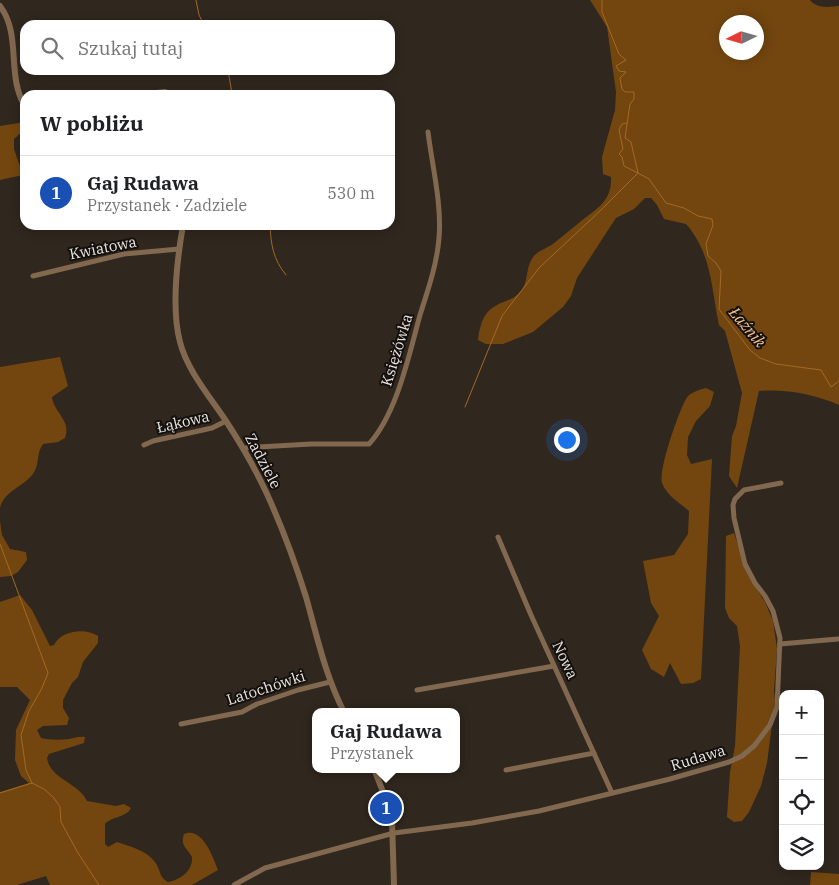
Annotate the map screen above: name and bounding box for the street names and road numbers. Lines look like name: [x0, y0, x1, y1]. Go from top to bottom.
street label: Kwiatowa: [68, 232, 138, 263]
street label: Księżówka: [376, 311, 417, 389]
street label: Łąkowa: [155, 406, 211, 437]
street label: Zadziele: [241, 430, 286, 492]
street label: Nowa: [548, 638, 582, 682]
street label: Latochówki: [224, 666, 308, 709]
street label: Rudawa: [668, 740, 728, 775]

